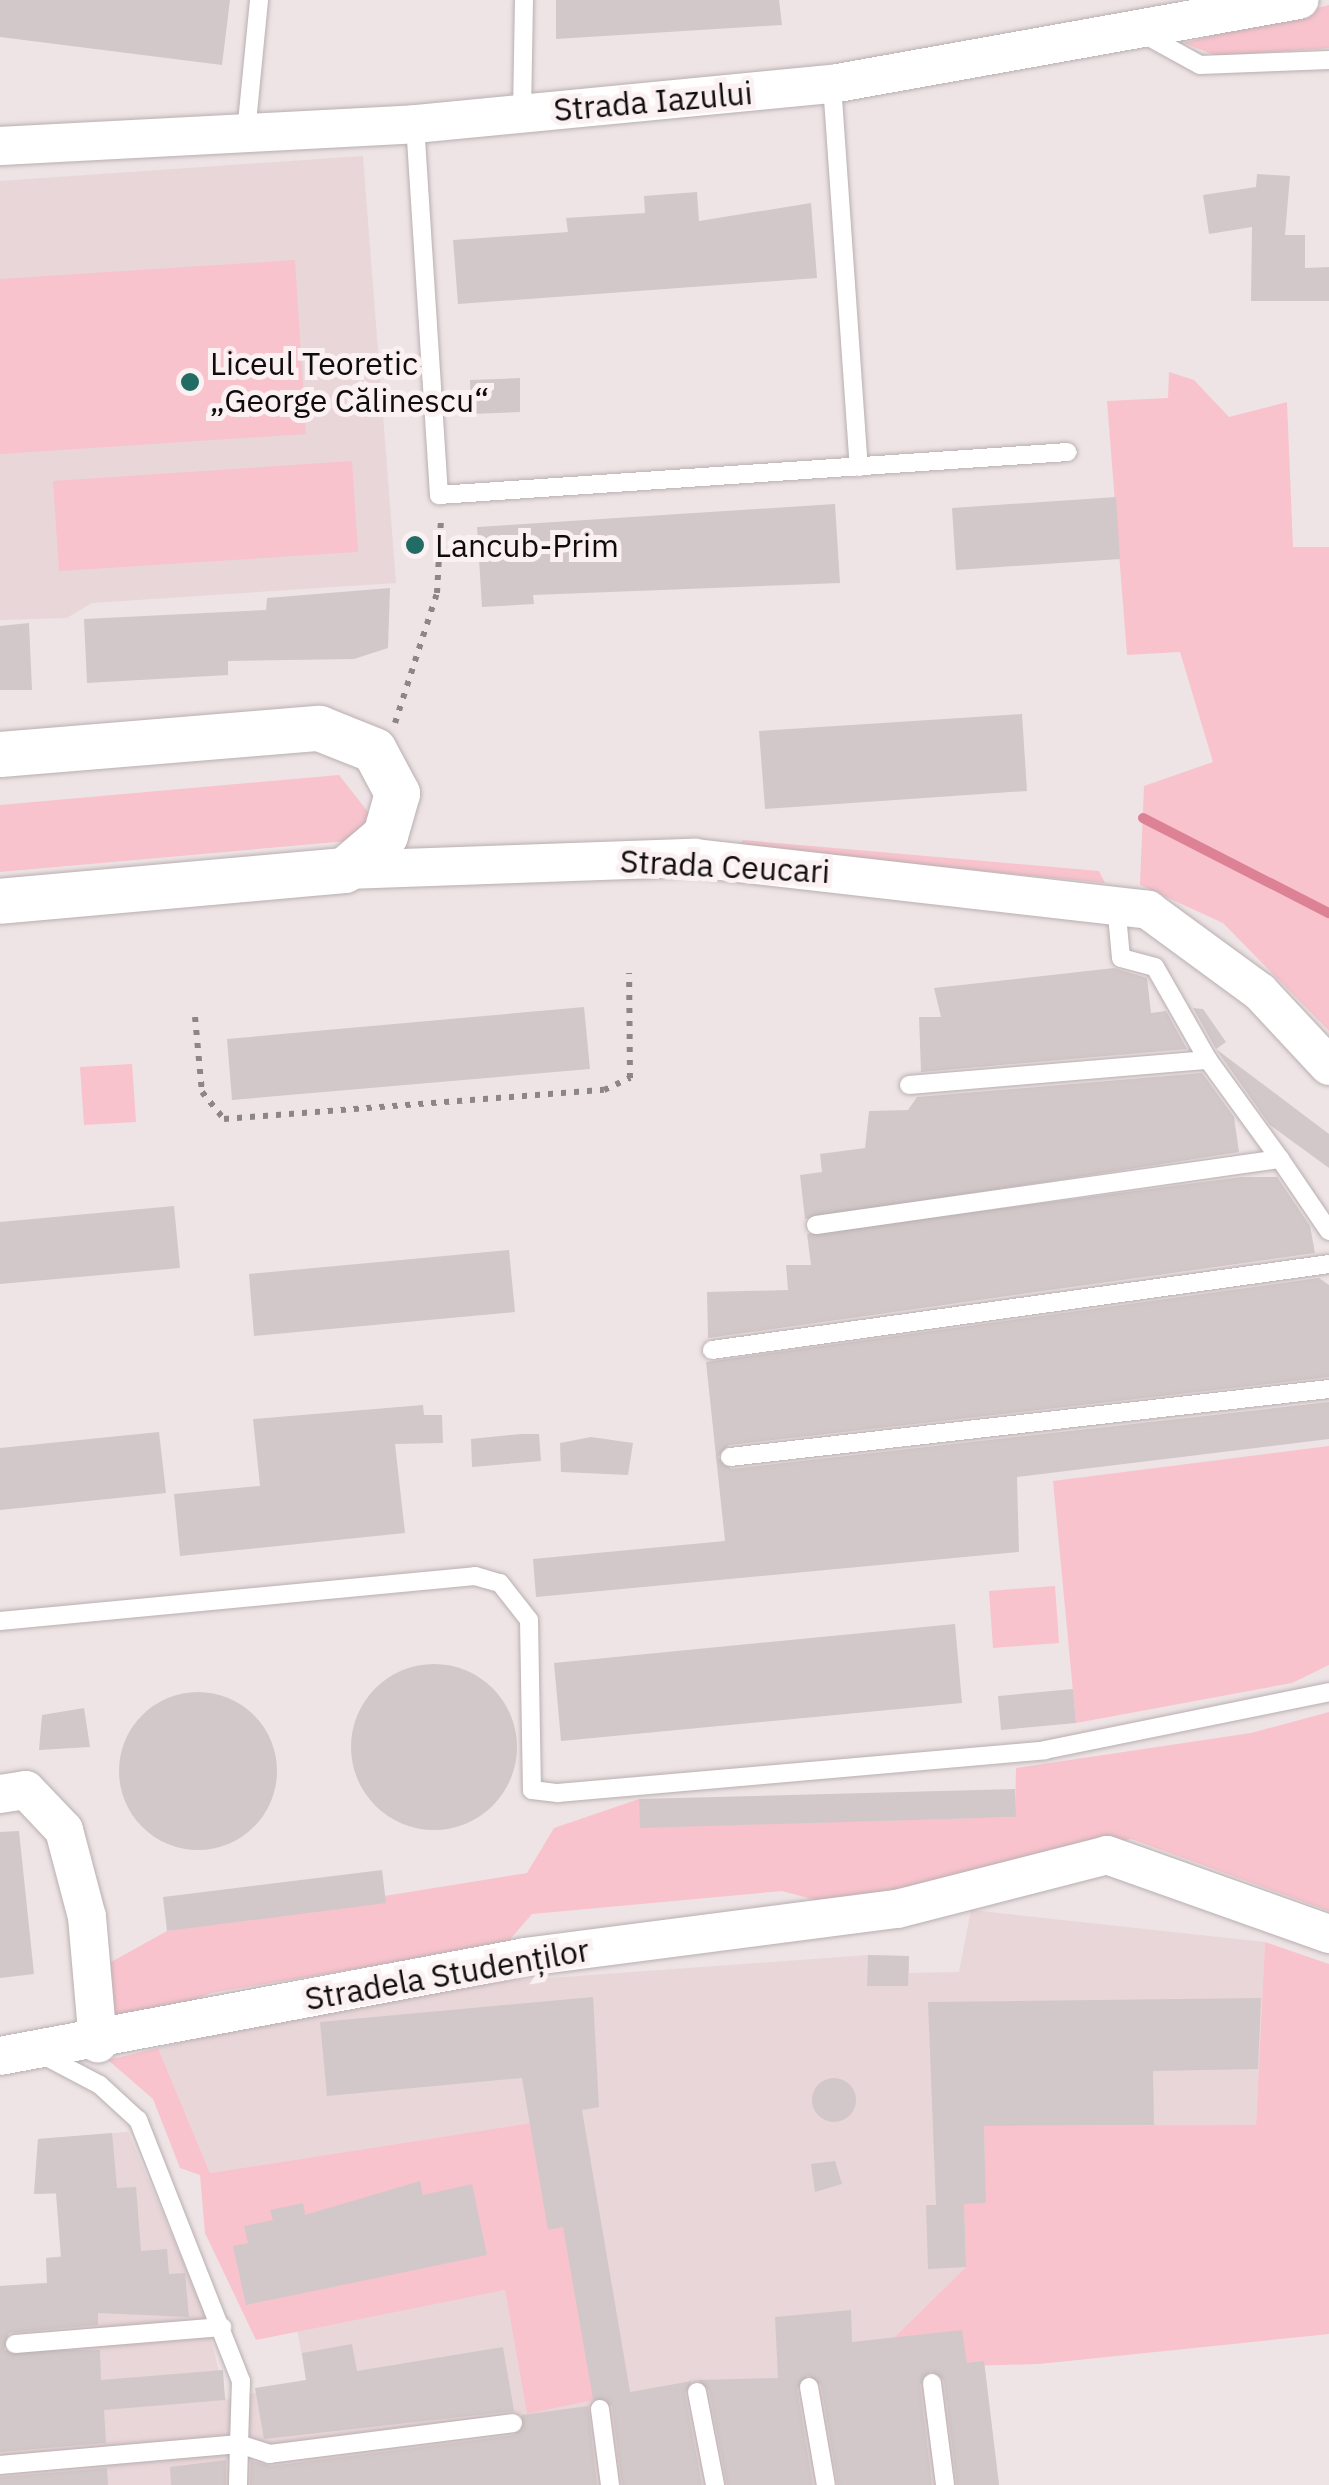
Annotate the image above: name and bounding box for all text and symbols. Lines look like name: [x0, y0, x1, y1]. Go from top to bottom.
street label: Strada Iazului: [552, 73, 754, 129]
place label: Liceul Teoretic „George Călinescu“: [210, 345, 489, 420]
marker: Liceul Teoretic „George Călinescu“: [179, 371, 201, 393]
place label: Lancub-Prim: [435, 526, 619, 564]
marker: Lancub-Prim: [404, 534, 426, 556]
street label: Strada Ceucari: [619, 841, 831, 891]
street label: Stradela Studenților: [302, 1930, 592, 2018]

